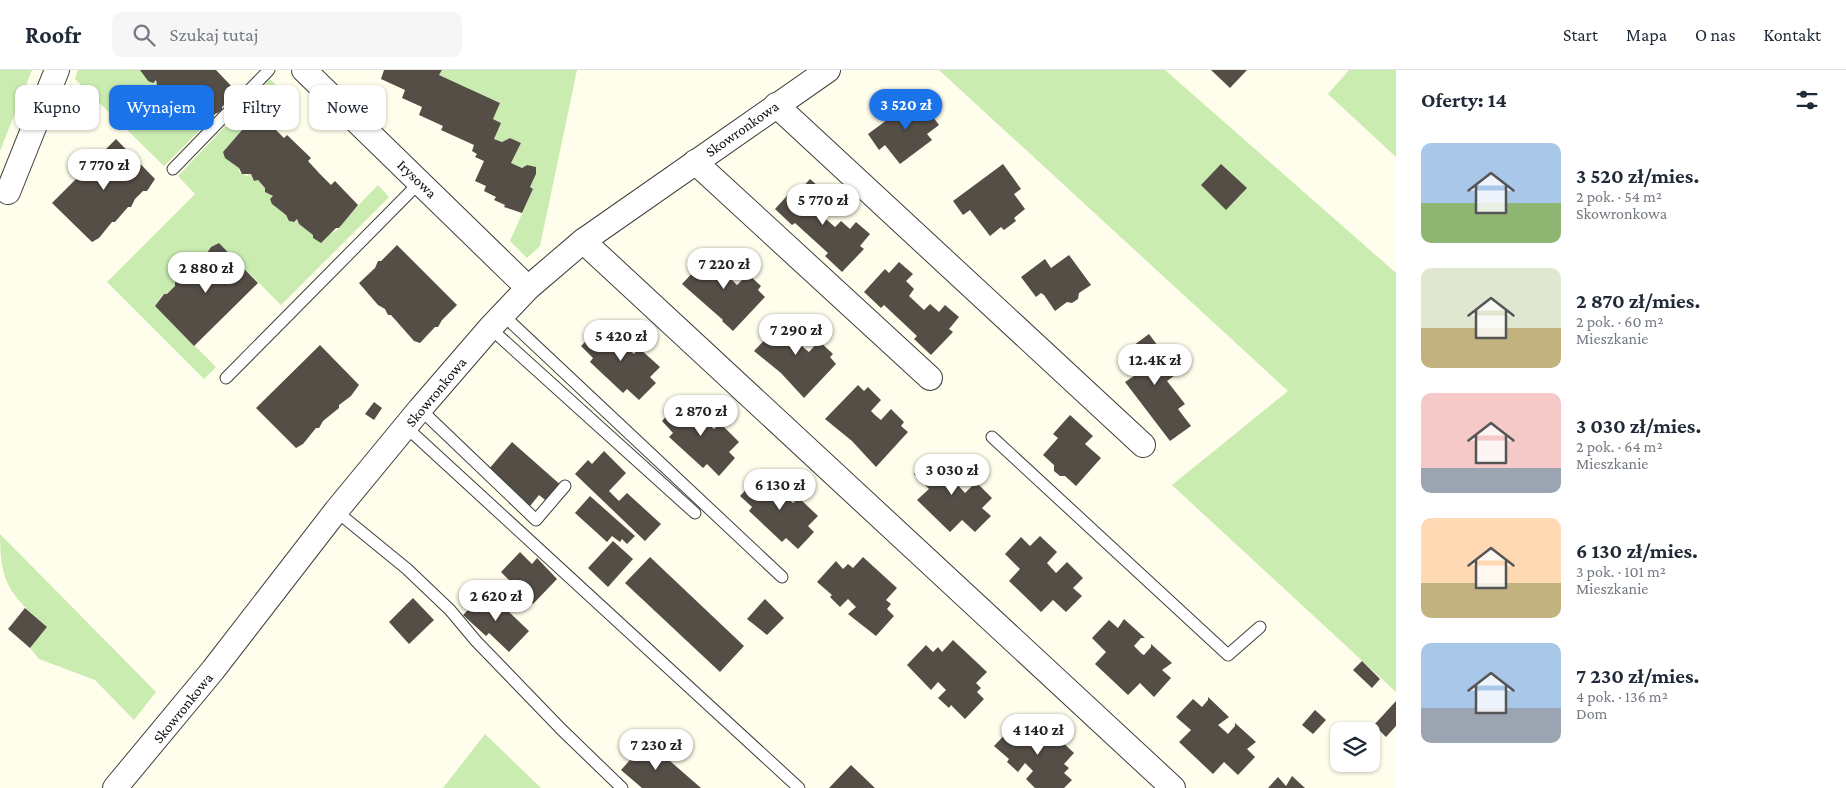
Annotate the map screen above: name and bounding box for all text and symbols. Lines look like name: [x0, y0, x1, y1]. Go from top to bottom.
search box: [112, 12, 462, 57]
text: Roofr: [25, 21, 82, 48]
icon: search: [130, 21, 158, 49]
text: Szukaj tutaj: [170, 24, 258, 45]
text: Start: [1563, 25, 1598, 45]
text: Mapa: [1626, 25, 1667, 45]
text: O nas: [1695, 25, 1736, 45]
text: Kontakt: [1764, 25, 1821, 45]
chip: Kupno: [15, 85, 99, 130]
chip: Wynajem: [109, 85, 214, 130]
chip: Filtry: [224, 85, 299, 130]
chip: Nowe: [309, 85, 386, 130]
icon: filters: [1793, 86, 1821, 114]
pin: 3 520 zł: [854, 88, 958, 131]
text: Oferty: 14: [1421, 88, 1507, 112]
text: 3 520 zł: [880, 96, 932, 113]
street label: Skowronkowa: [702, 98, 782, 160]
pin: 7 770 zł: [52, 148, 156, 191]
text: 7 770 zł: [79, 156, 129, 173]
street label: Irysowa: [394, 157, 440, 202]
icon: home: [1461, 163, 1521, 223]
text: 3 520 zł/mies.: [1576, 164, 1699, 188]
pin: 5 770 zł: [771, 184, 875, 226]
text: 2 pok. · 54 m²: [1576, 188, 1662, 205]
text: 5 770 zł: [798, 191, 848, 208]
text: Skowronkowa: [1576, 205, 1667, 222]
pin: 7 220 zł: [672, 248, 776, 290]
pin: 2 880 zł: [154, 252, 258, 294]
text: 7 220 zł: [698, 255, 750, 272]
text: 2 880 zł: [179, 259, 233, 276]
icon: home: [1461, 288, 1521, 348]
text: 2 870 zł/mies.: [1576, 289, 1700, 313]
text: 2 pok. · 60 m²: [1576, 313, 1664, 330]
pin: 7 290 zł: [744, 314, 848, 356]
pin: 5 420 zł: [569, 320, 673, 362]
text: 7 290 zł: [770, 321, 822, 338]
text: 5 420 zł: [595, 327, 647, 344]
text: Mieszkanie: [1576, 330, 1648, 347]
pin: 12.4K zł: [1103, 344, 1207, 386]
text: 12.4K zł: [1129, 351, 1181, 368]
street label: Skowronkowa: [402, 354, 470, 430]
pin: 2 870 zł: [649, 394, 753, 437]
text: 2 870 zł: [675, 402, 727, 419]
icon: home: [1461, 413, 1521, 473]
text: 3 030 zł/mies.: [1576, 414, 1701, 438]
text: 2 pok. · 64 m²: [1576, 438, 1663, 455]
pin: 3 030 zł: [900, 454, 1004, 496]
text: Mieszkanie: [1576, 455, 1648, 472]
text: 3 030 zł: [926, 461, 978, 478]
pin: 6 130 zł: [728, 468, 832, 511]
text: 6 130 zł: [755, 476, 805, 493]
icon: home: [1461, 538, 1521, 598]
text: 6 130 zł/mies.: [1576, 539, 1698, 563]
text: 3 pok. · 101 m²: [1576, 563, 1666, 580]
pin: 2 620 zł: [444, 580, 548, 622]
text: Mieszkanie: [1576, 580, 1648, 597]
text: 2 620 zł: [470, 587, 522, 604]
icon: home: [1461, 663, 1521, 723]
text: 7 230 zł/mies.: [1576, 664, 1699, 688]
street label: Skowronkowa: [150, 670, 216, 746]
text: 4 pok. · 136 m²: [1576, 688, 1668, 705]
text: Dom: [1576, 705, 1607, 722]
pin: 4 140 zł: [986, 714, 1090, 756]
text: 4 140 zł: [1012, 721, 1064, 738]
map controls: [1330, 722, 1380, 772]
button: layers: [1330, 722, 1380, 772]
pin: 7 230 zł: [604, 728, 708, 771]
text: 7 230 zł: [630, 736, 682, 753]

